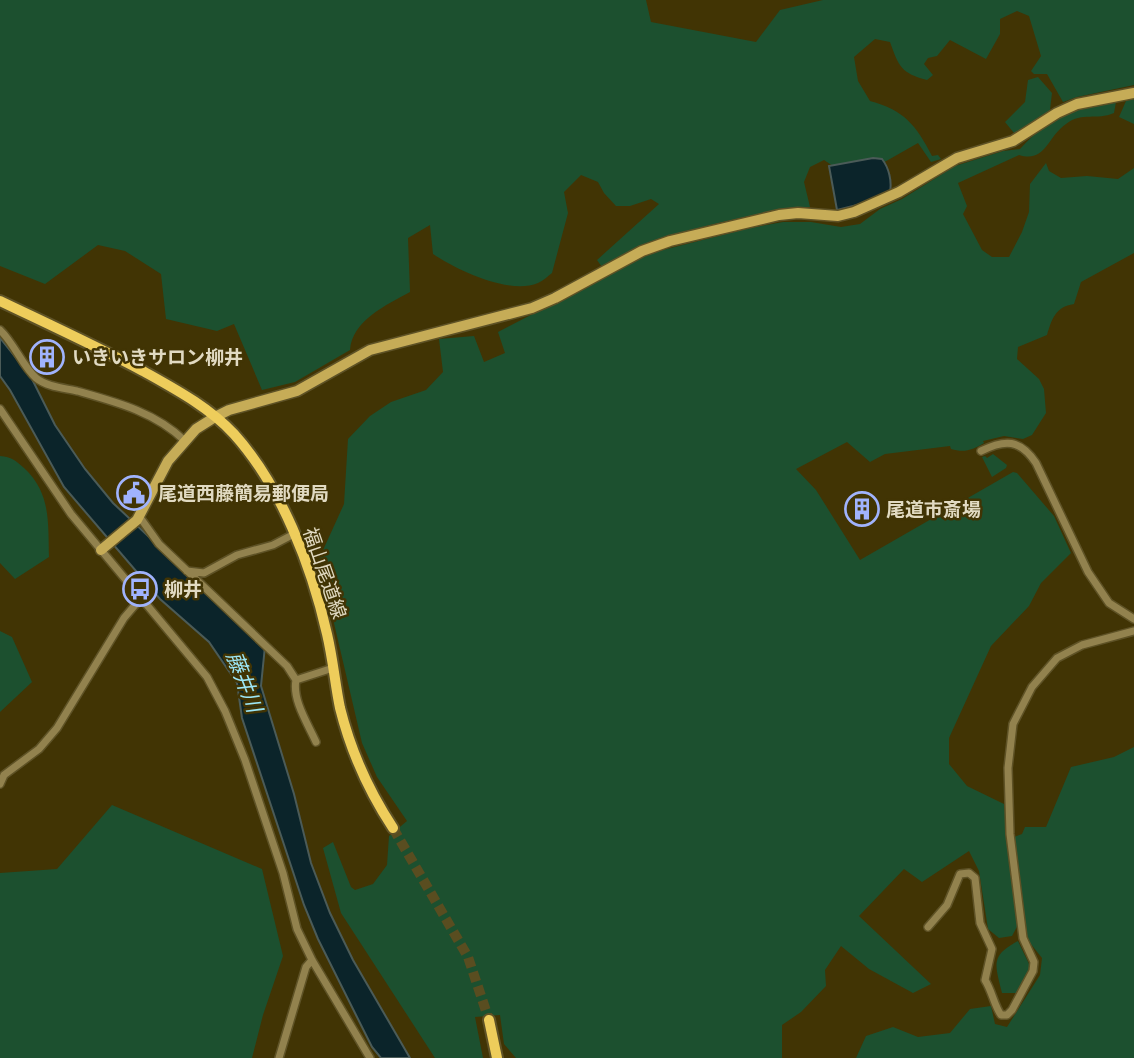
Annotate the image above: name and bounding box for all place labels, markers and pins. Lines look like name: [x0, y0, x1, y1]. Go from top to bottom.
building icon: いきいきサロン柳井: [28, 338, 66, 376]
place label: いきいきサロン柳井: [72, 346, 243, 369]
public building icon: 尾道西藤簡易郵便局: [115, 474, 153, 512]
place label: 尾道西藤簡易郵便局: [158, 482, 329, 505]
building icon: 尾道市斎場: [843, 490, 881, 528]
place label: 尾道市斎場: [886, 498, 981, 521]
bus stop icon: 柳井: [121, 570, 159, 608]
place label: 柳井: [164, 578, 202, 601]

